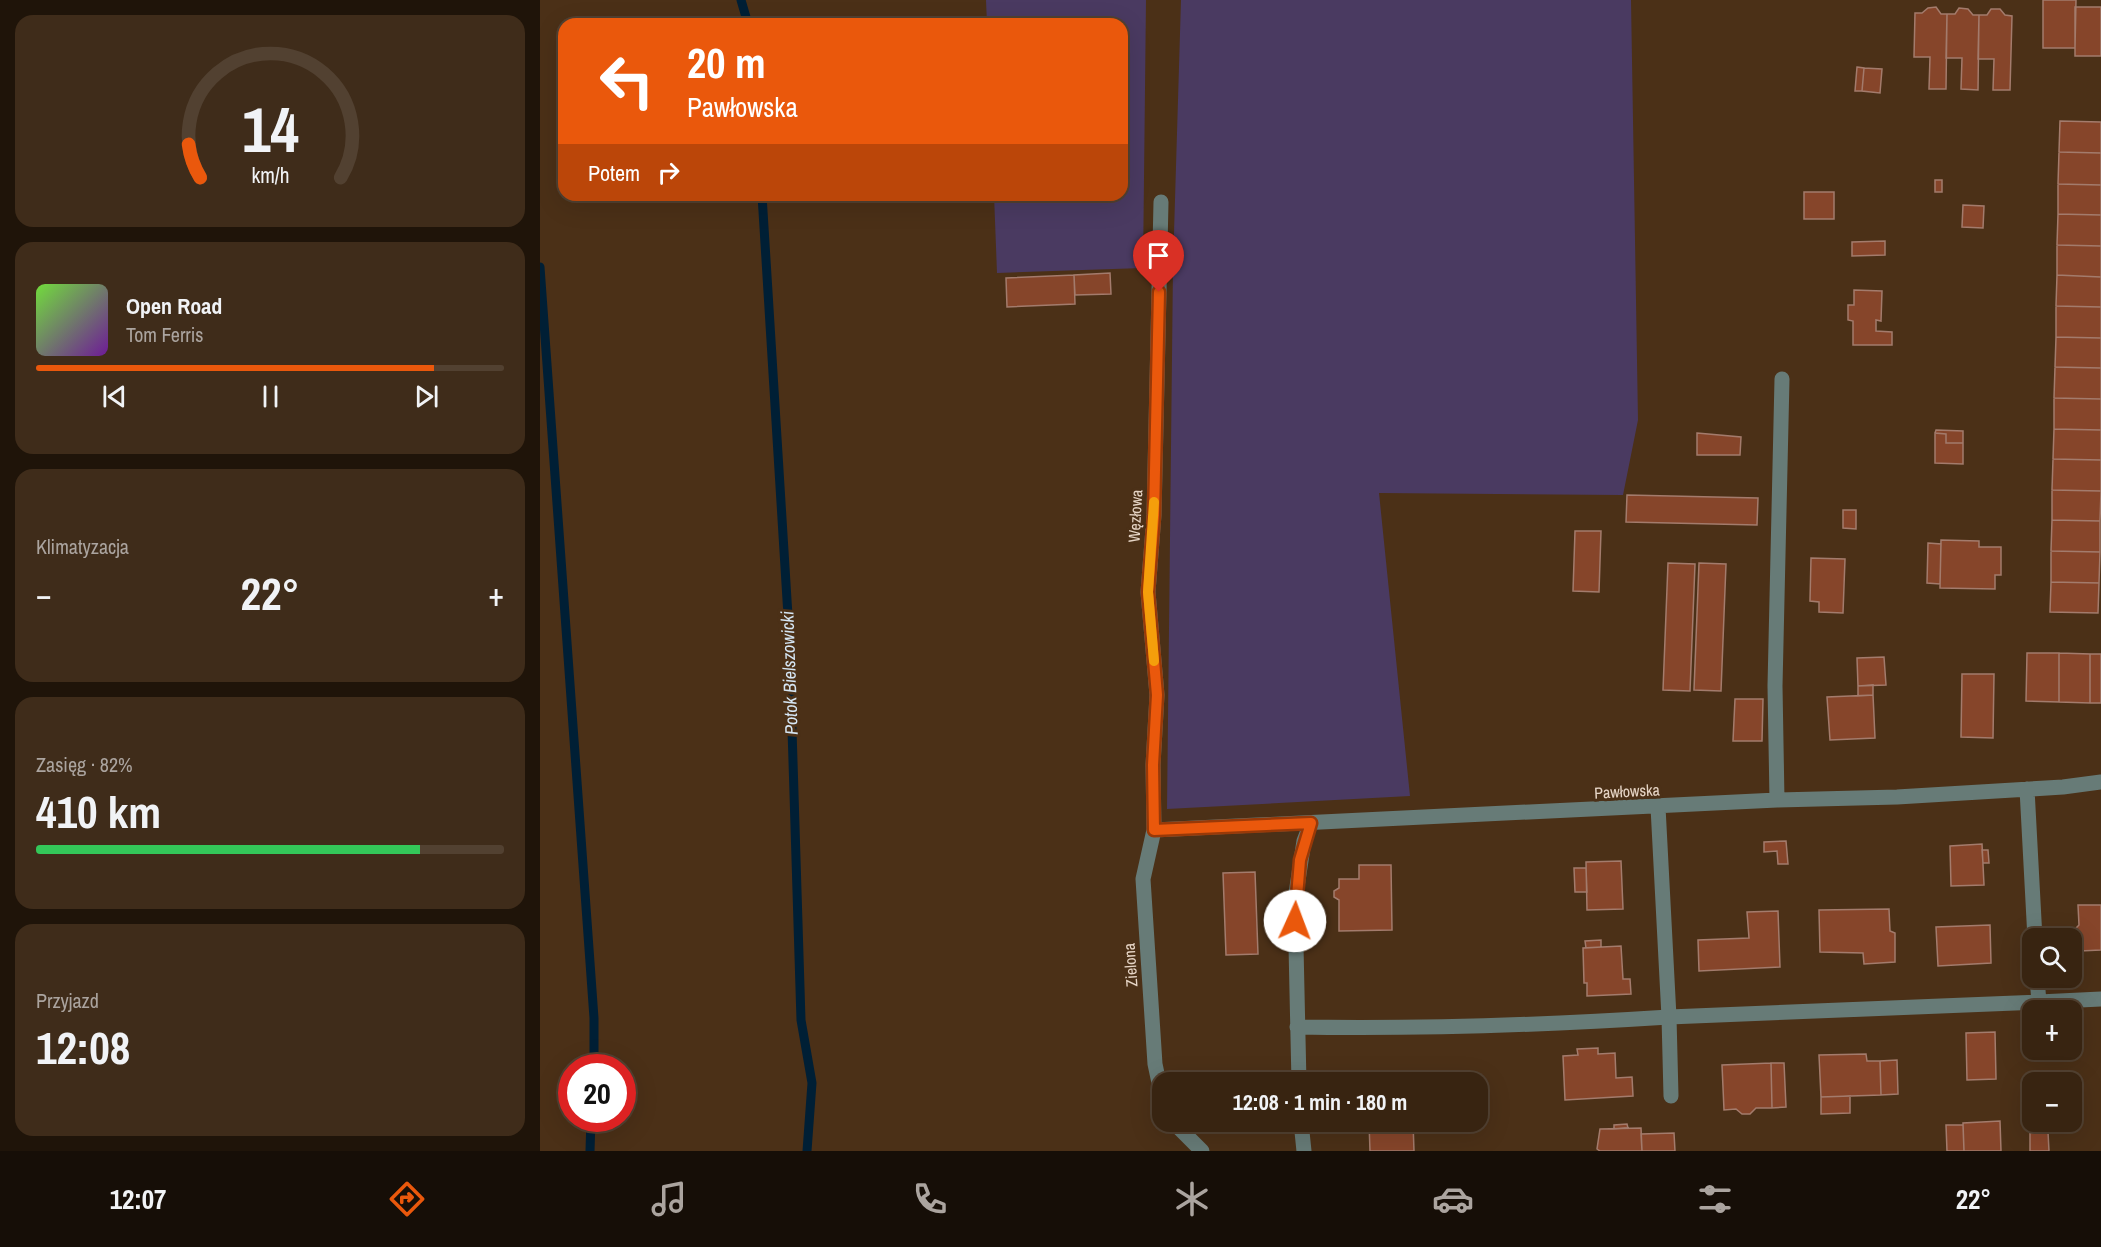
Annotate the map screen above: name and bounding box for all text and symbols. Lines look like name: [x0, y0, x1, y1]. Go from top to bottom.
text: 20 m: [687, 35, 766, 91]
icon: left: [588, 42, 666, 120]
text: 14: [242, 87, 298, 171]
text: Pawłowska: [687, 89, 798, 125]
icon: right: [652, 156, 685, 189]
text: Potem: [588, 158, 640, 188]
text: km/h: [251, 161, 289, 190]
pin: [1133, 230, 1184, 292]
icon: arrive: [1142, 239, 1175, 272]
text: Open Road: [126, 291, 222, 321]
text: Tom Ferris: [126, 321, 204, 348]
icon: previous: [98, 380, 131, 413]
icon: pause: [254, 380, 287, 413]
icon: next: [410, 380, 443, 413]
street label: Węzłowa: [1123, 488, 1147, 543]
text: Klimatyzacja: [36, 533, 129, 560]
text: 22°: [240, 563, 300, 624]
text: −: [36, 572, 52, 616]
text: +: [488, 572, 504, 616]
water label: Potok Bielszowicki: [774, 611, 804, 735]
text: Zasięg · 82%: [36, 751, 133, 778]
street label: Pawłowska: [1594, 778, 1661, 804]
text: 410 km: [36, 781, 161, 842]
position arrow: [1263, 889, 1327, 953]
map controls: [2022, 928, 2082, 1132]
button: search: [2022, 928, 2082, 988]
street label: Zielona: [1117, 942, 1142, 988]
text: Przyjazd: [36, 987, 99, 1014]
button: +: [2022, 1000, 2082, 1060]
text: 12:08: [36, 1017, 130, 1078]
speed limit sign: 20: [558, 1054, 636, 1132]
button: −: [2022, 1072, 2082, 1132]
text: 12:08 · 1 min · 180 m: [1233, 1087, 1407, 1117]
icon: directions: [386, 1178, 428, 1220]
icon: music: [648, 1178, 690, 1220]
icon: phone: [909, 1178, 951, 1220]
icon: climate: [1171, 1178, 1213, 1220]
icon: car: [1432, 1178, 1474, 1220]
icon: filters: [1694, 1178, 1736, 1220]
text: 12:07: [110, 1181, 166, 1217]
text: 22°: [1956, 1181, 1991, 1217]

